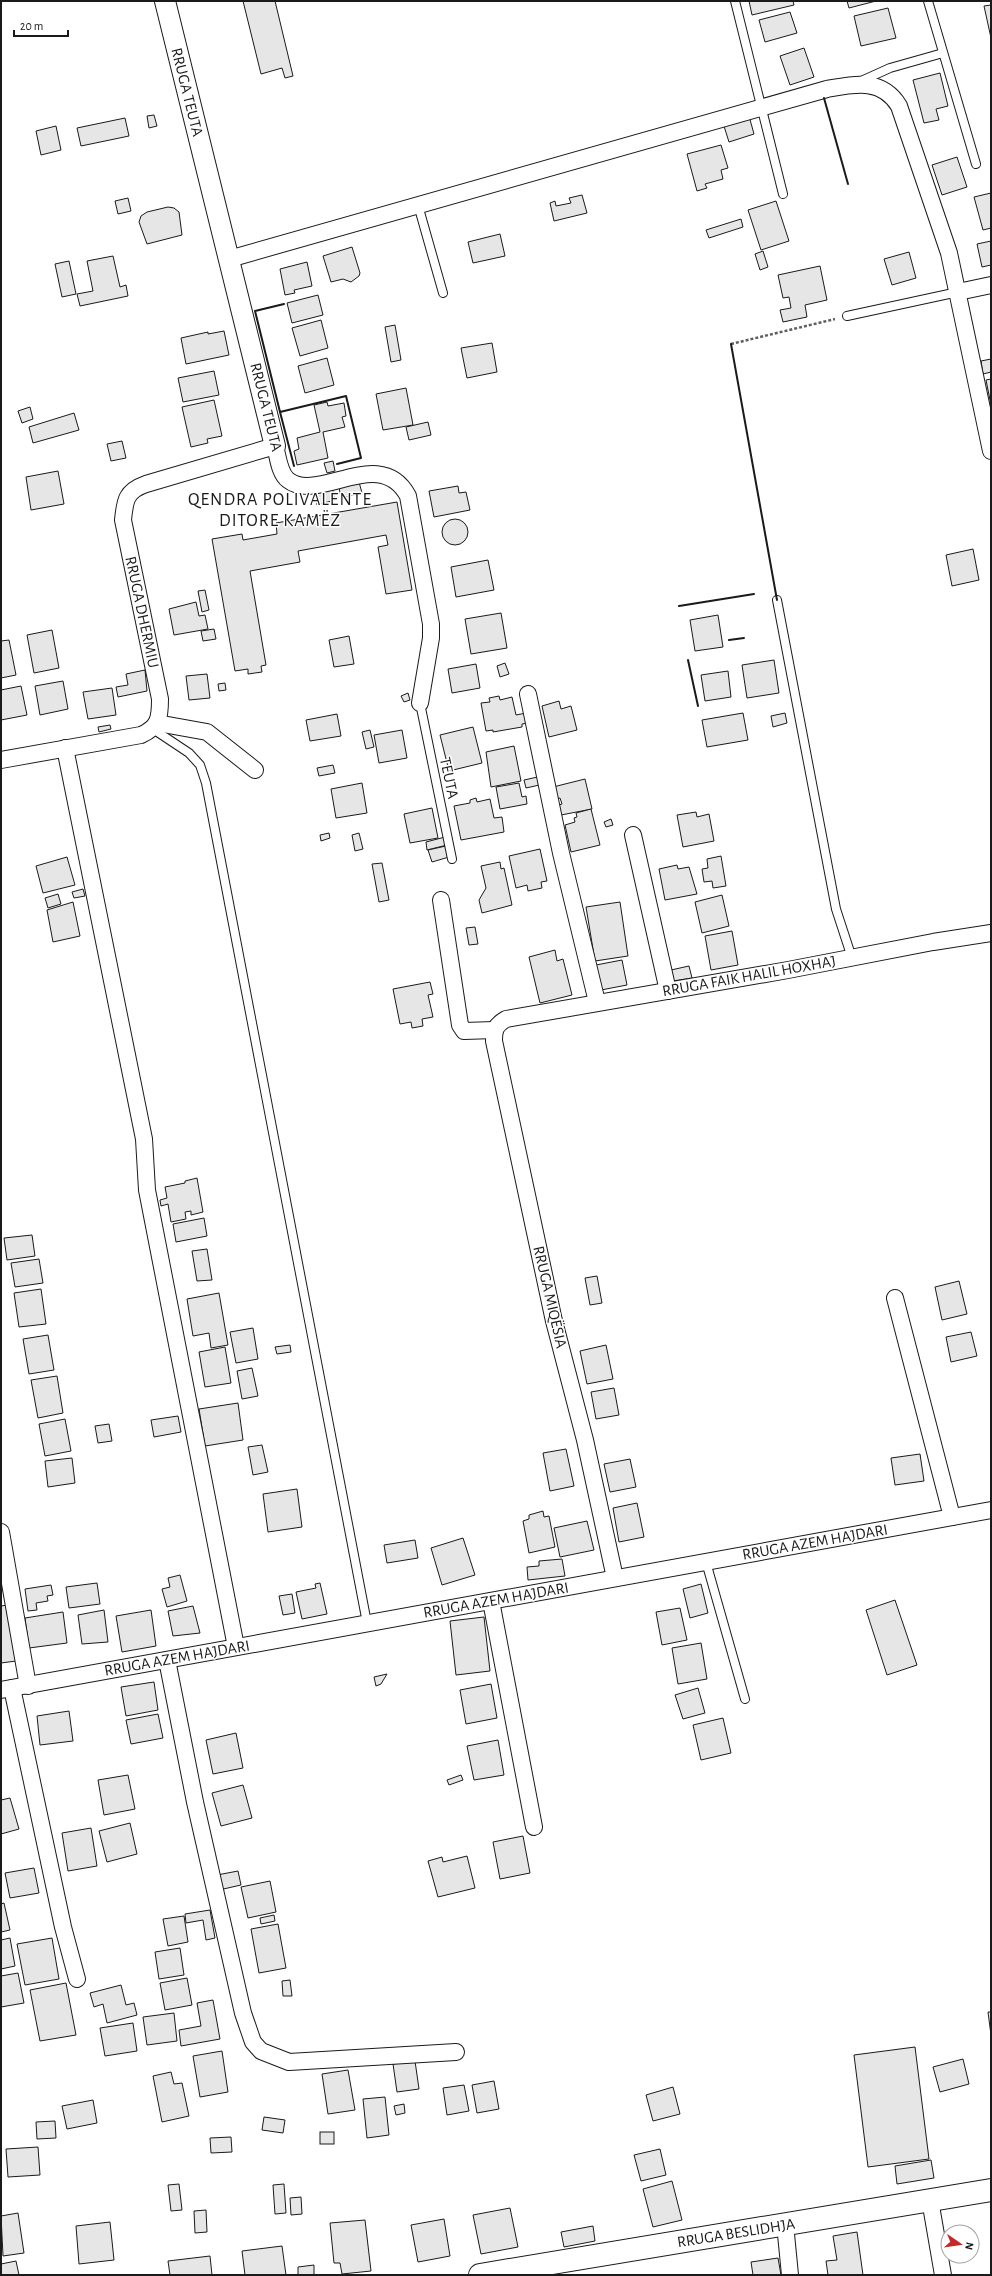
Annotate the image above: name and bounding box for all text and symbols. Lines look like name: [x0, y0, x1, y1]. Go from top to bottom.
scale bar: [14, 12, 68, 38]
text: 20 m: [20, 20, 43, 32]
street label: RRUGA TEUTA: [168, 46, 206, 138]
street label: RRUGA TEUTA: [247, 361, 285, 453]
district label: QENDRA POLIVALENTE DITORE KAMËZ: [188, 491, 372, 530]
street label: RRUGA DHERMIU: [122, 555, 162, 669]
street label: TEUTA: [437, 756, 461, 800]
street label: RRUGA FAIK HALIL HOXHAJ: [661, 953, 837, 999]
street label: RRUGA MIQËSIA: [529, 1244, 572, 1350]
street label: RRUGA AZEM HAJDARI: [741, 1521, 889, 1563]
street label: RRUGA AZEM HAJDARI: [422, 1579, 570, 1621]
street label: RRUGA AZEM HAJDARI: [103, 1637, 251, 1679]
street label: RRUGA BESLIDHJA: [676, 2216, 796, 2250]
north arrow: [940, 2224, 980, 2264]
text: N: [963, 2241, 975, 2251]

